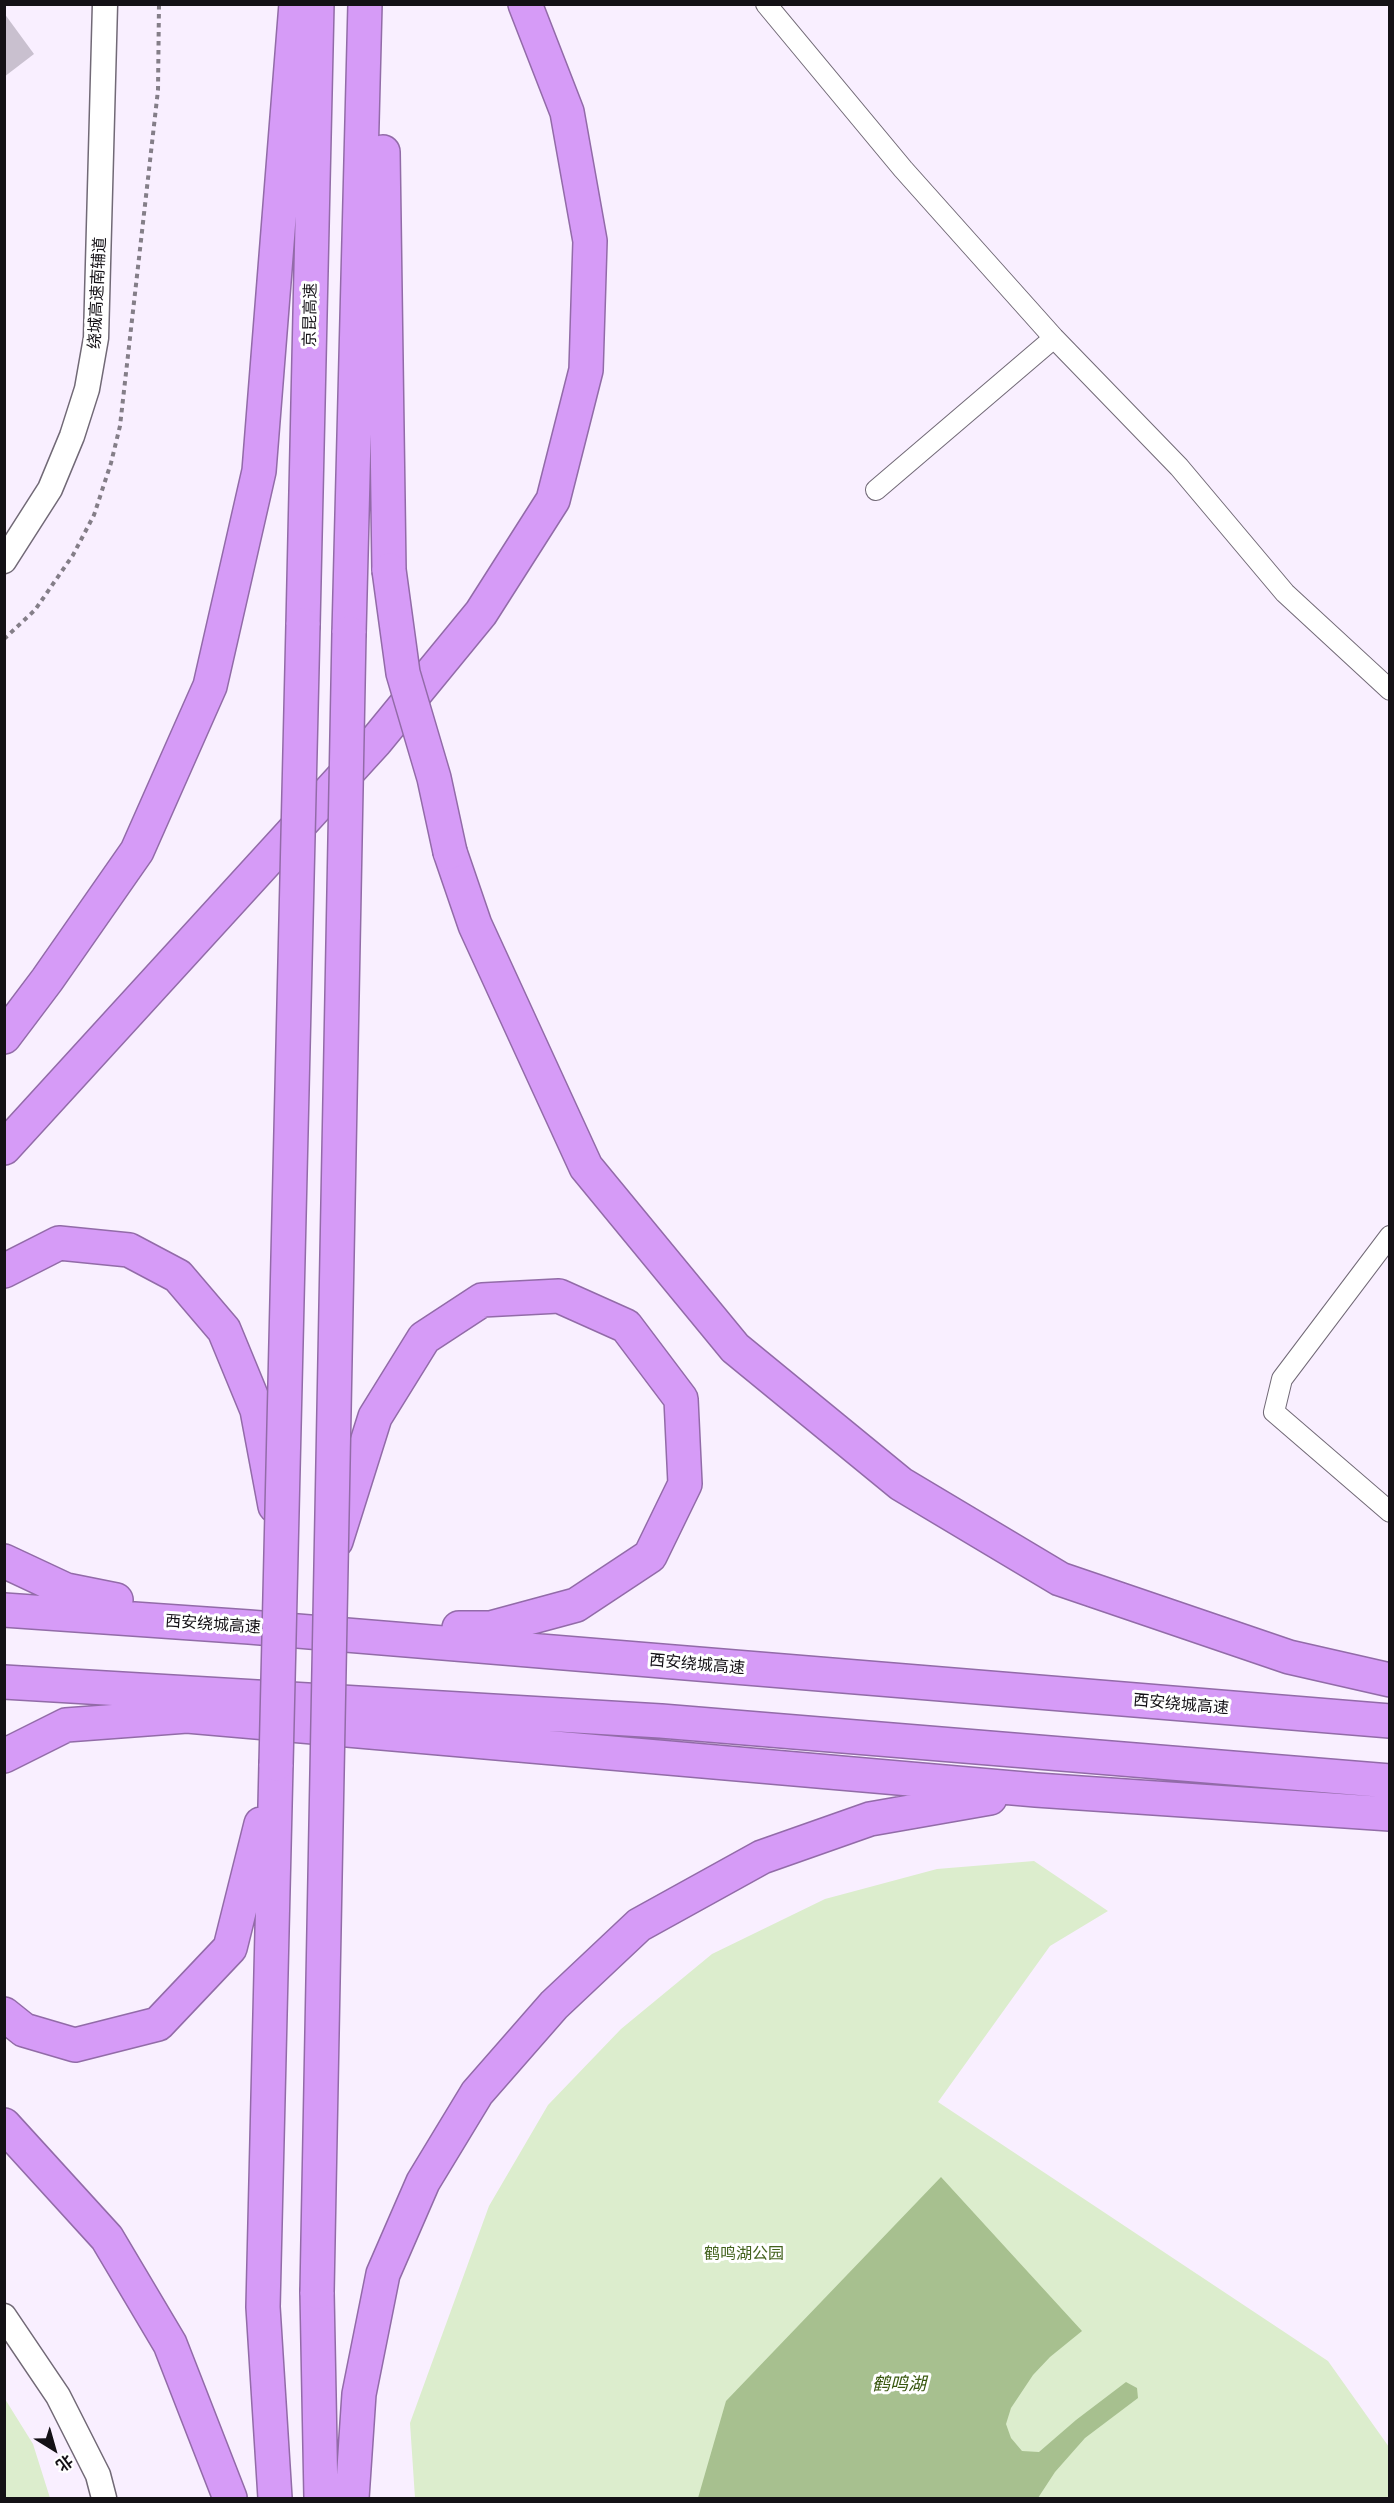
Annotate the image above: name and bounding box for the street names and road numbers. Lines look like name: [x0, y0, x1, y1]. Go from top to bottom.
street label: 绕城高速南辅道: [84, 237, 110, 349]
street label: 京昆高速: [300, 283, 320, 347]
street label: 西安绕城高速: [164, 1611, 262, 1637]
street label: 西安绕城高速: [648, 1650, 746, 1678]
street label: 西安绕城高速: [1132, 1690, 1230, 1718]

